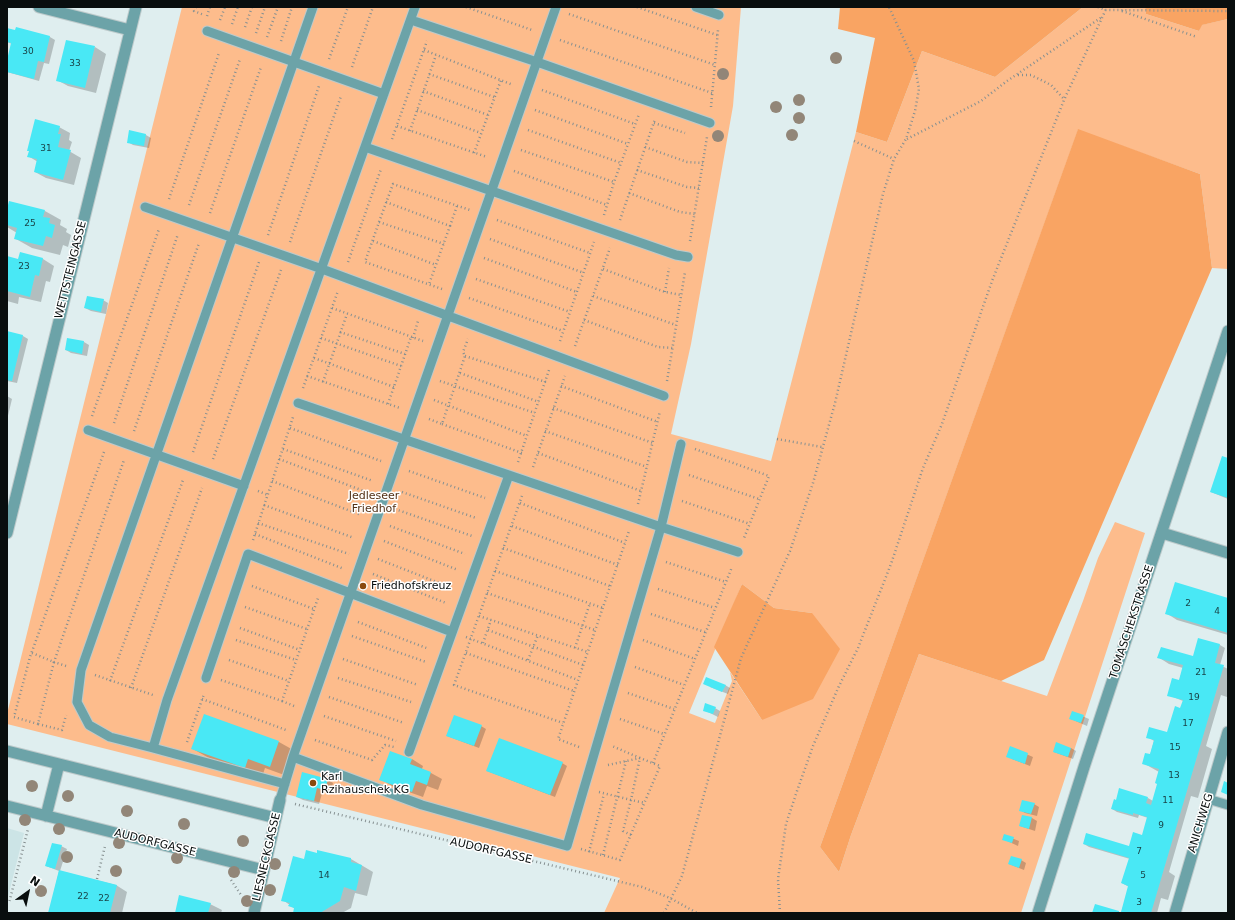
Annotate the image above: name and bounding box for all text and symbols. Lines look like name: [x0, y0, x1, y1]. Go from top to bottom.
house number: 30: [22, 47, 34, 57]
house number: 33: [69, 59, 81, 69]
house number: 31: [40, 144, 52, 154]
house number: 25: [24, 219, 36, 229]
street label: WETTSTEINGASSE: [52, 220, 90, 320]
house number: 23: [18, 262, 30, 272]
park label: Jedleseer Friedhof: [349, 489, 399, 515]
street label: TOMASCHEKSTRASSE: [1107, 563, 1157, 681]
place label: Friedhofskreuz: [371, 579, 451, 593]
marker: Friedhofskreuz: [358, 581, 368, 591]
house number: 2: [1185, 599, 1191, 609]
house number: 4: [1214, 607, 1220, 617]
house number: 21: [1195, 668, 1207, 678]
house number: 19: [1188, 693, 1200, 703]
house number: 17: [1182, 719, 1194, 729]
house number: 15: [1169, 743, 1181, 753]
place label: Karl Rzihauschek KG: [321, 770, 409, 796]
house number: 13: [1168, 771, 1180, 781]
marker: Karl Rzihauschek KG: [308, 778, 318, 788]
street label: ANICHWEG: [1186, 792, 1216, 854]
house number: 11: [1162, 796, 1174, 806]
street label: LIESNECKGASSE: [250, 812, 284, 902]
house number: 9: [1158, 821, 1164, 831]
street label: AUDORFGASSE: [113, 826, 197, 860]
street label: AUDORFGASSE: [449, 835, 533, 867]
house number: 7: [1136, 847, 1142, 857]
house number: 14: [318, 871, 330, 881]
house number: 5: [1140, 871, 1146, 881]
north arrow: [8, 872, 48, 912]
text: N: [27, 874, 42, 889]
house number: 22: [77, 892, 89, 902]
house number: 22: [98, 894, 110, 904]
house number: 3: [1136, 898, 1142, 908]

